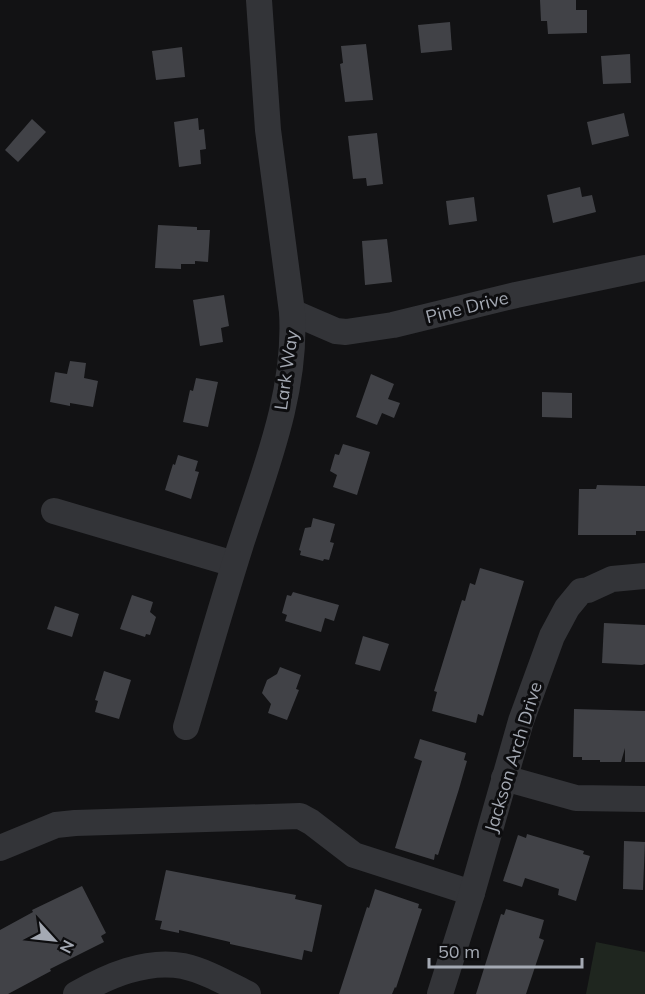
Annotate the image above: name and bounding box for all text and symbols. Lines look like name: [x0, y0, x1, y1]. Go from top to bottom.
street label: Pine Drive: [423, 286, 511, 328]
street label: Lark Way: [269, 328, 303, 411]
street label: Jackson Arch Drive: [479, 679, 547, 835]
north arrow: [24, 910, 84, 970]
scale bar: [429, 931, 582, 969]
text: N: [56, 937, 79, 957]
text: 50 m: [438, 940, 480, 963]

